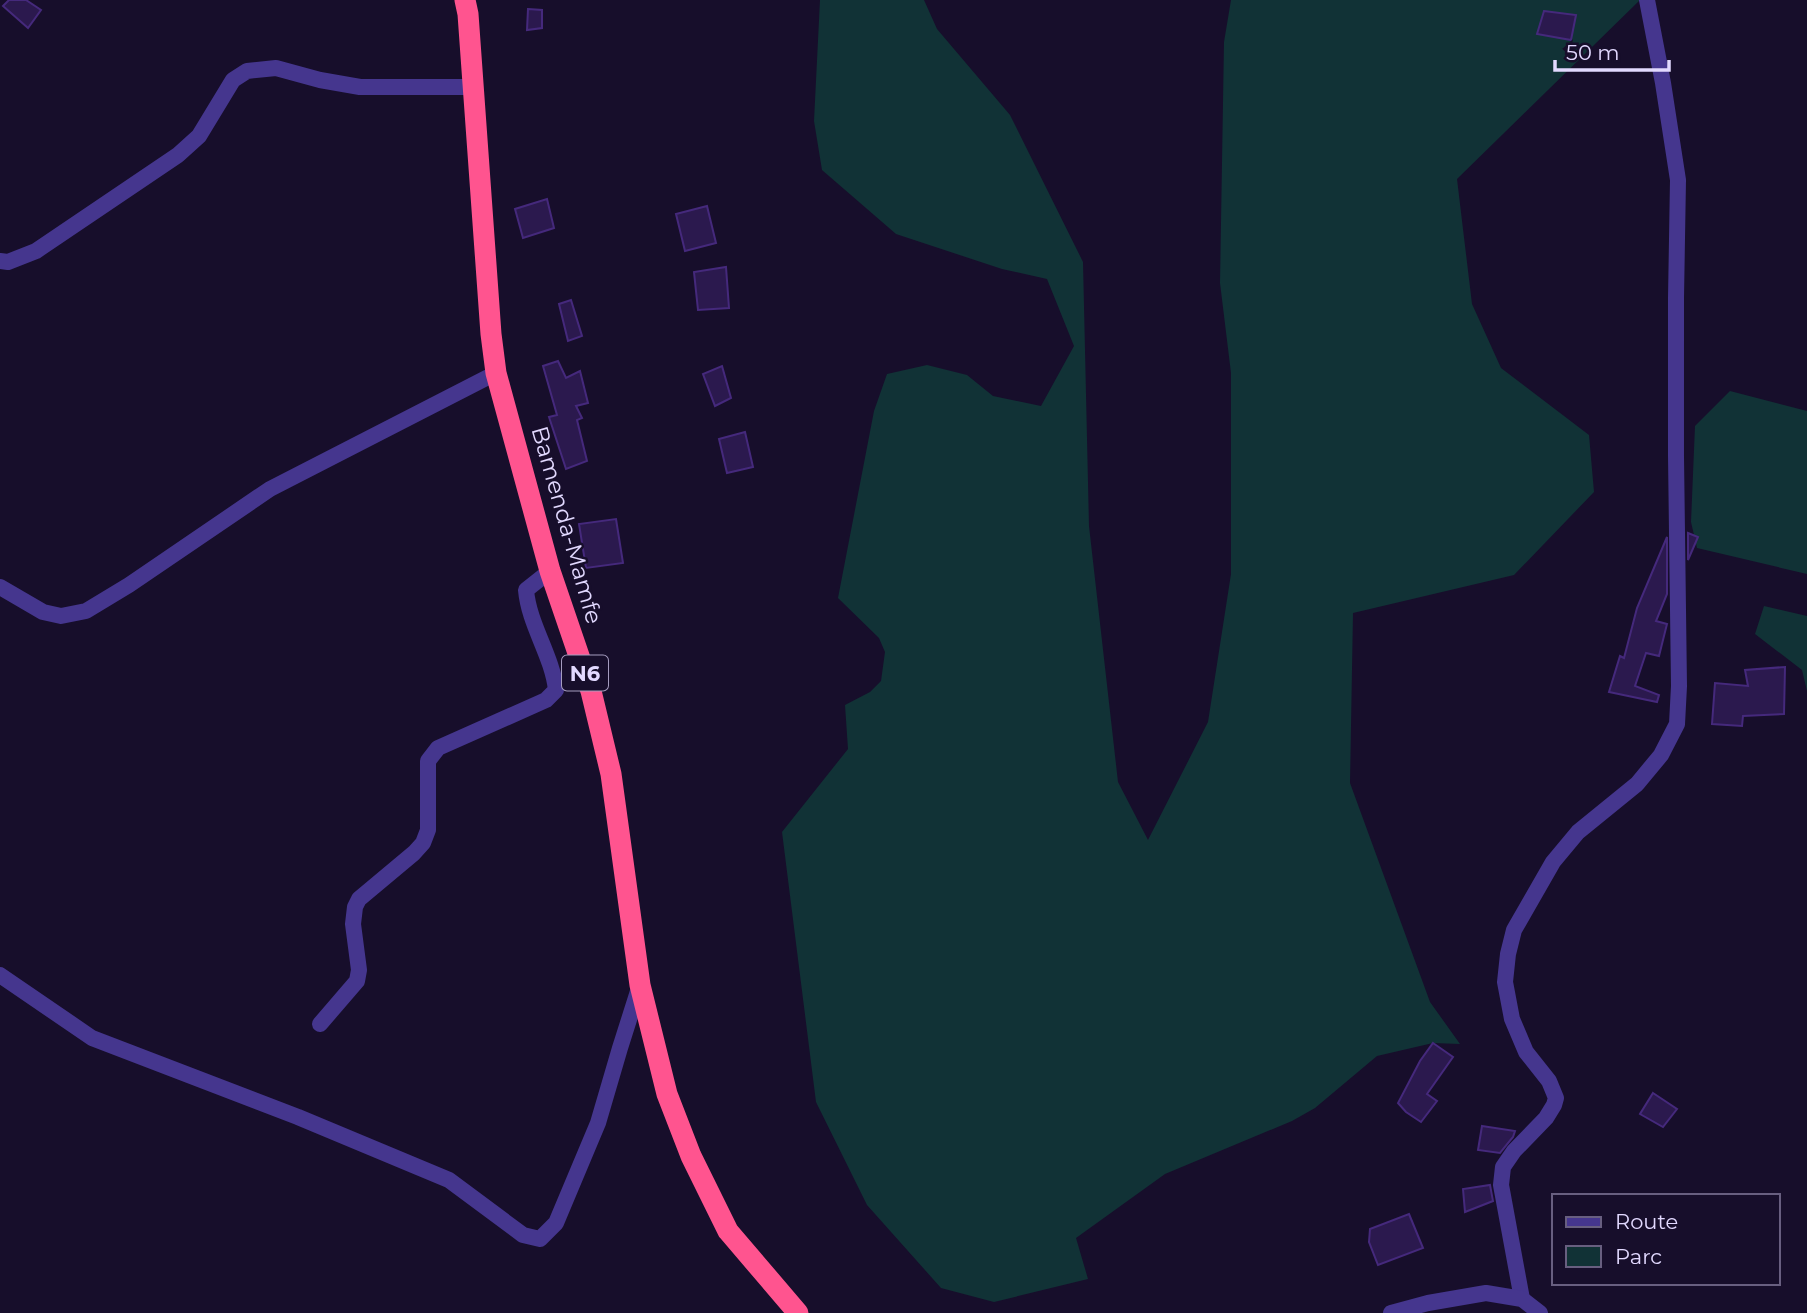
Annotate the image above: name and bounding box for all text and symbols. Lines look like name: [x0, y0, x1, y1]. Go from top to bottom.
scale bar: [1555, 28, 1669, 72]
text: 50 m: [1566, 40, 1620, 65]
street label: Bamenda-Mamfe: [525, 423, 609, 627]
road number: N6: [562, 656, 608, 690]
legend: [1552, 1194, 1779, 1285]
text: Route: [1615, 1209, 1678, 1234]
text: Parc: [1615, 1244, 1662, 1269]

